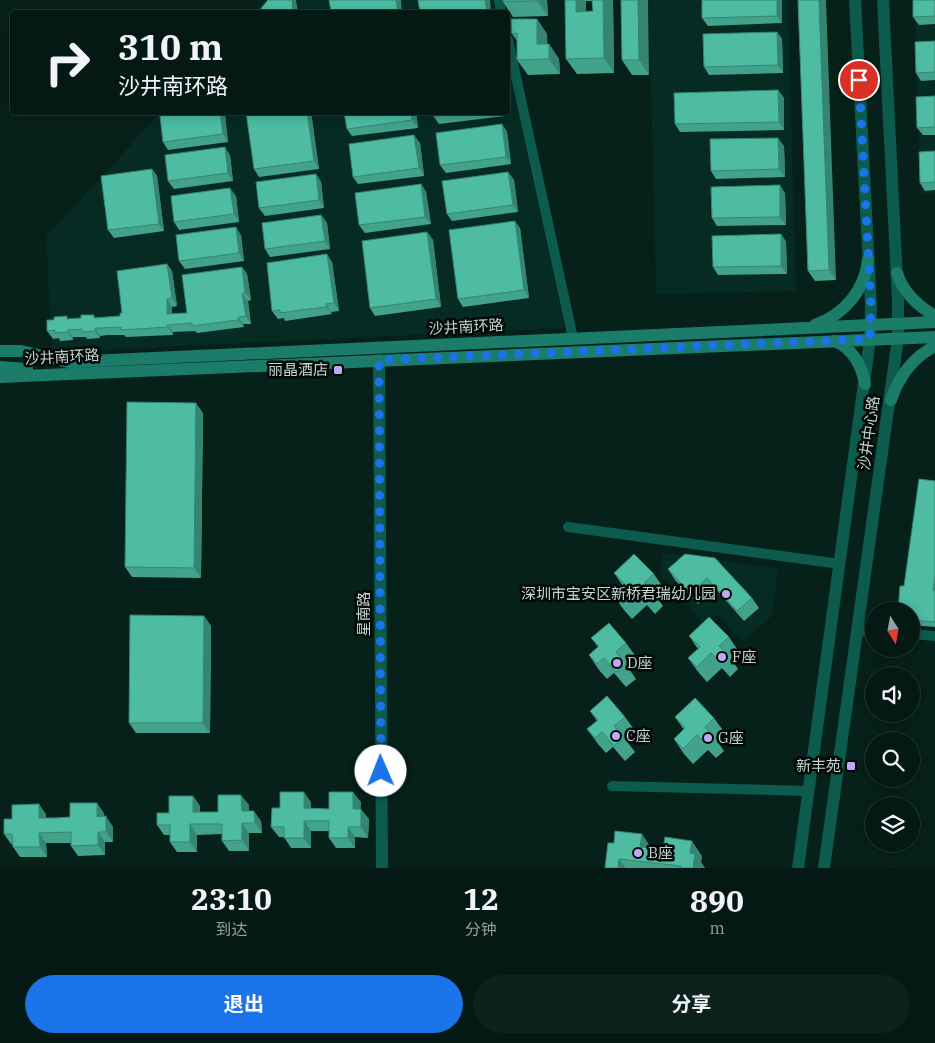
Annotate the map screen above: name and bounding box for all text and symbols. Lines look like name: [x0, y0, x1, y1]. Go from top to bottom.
text: 310 m: [118, 24, 223, 70]
icon: right: [35, 30, 100, 95]
pin: [838, 59, 880, 101]
icon: arrive: [845, 66, 873, 94]
text: 沙井南环路: [118, 71, 228, 100]
street label: 沙井南环路: [428, 315, 504, 338]
street label: 沙井南环路: [24, 345, 100, 368]
place label: 丽晶酒店: [268, 360, 328, 379]
marker: 丽晶酒店: [332, 364, 344, 376]
street label: 沙井中心路: [854, 394, 883, 471]
place label: 深圳市宝安区新桥君瑞幼儿园: [521, 584, 716, 603]
marker: 深圳市宝安区新桥君瑞幼儿园: [720, 588, 732, 600]
street label: 星南路: [354, 591, 373, 637]
north arrow: [865, 602, 920, 658]
map controls: [865, 602, 920, 852]
place label: F座: [732, 647, 756, 666]
marker: F座: [716, 651, 728, 663]
place label: D座: [627, 653, 653, 672]
marker: D座: [611, 657, 623, 669]
button: sound: [865, 667, 920, 722]
place label: C座: [626, 726, 651, 745]
place label: G座: [718, 728, 744, 747]
marker: C座: [610, 730, 622, 742]
marker: G座: [702, 732, 714, 744]
button: search: [865, 732, 920, 787]
position arrow: [354, 744, 406, 796]
place label: 新丰苑: [796, 756, 841, 775]
marker: 新丰苑: [845, 760, 857, 772]
button: layers: [865, 797, 920, 852]
place label: B座: [648, 843, 673, 862]
marker: B座: [632, 847, 644, 859]
text: 23:10: [191, 879, 272, 918]
text: 12: [463, 879, 499, 918]
text: 890: [690, 881, 744, 920]
text: m: [709, 918, 725, 938]
text: 到达: [216, 919, 248, 939]
text: 分钟: [465, 919, 497, 939]
button: 退出: [25, 975, 463, 1033]
button: 分享: [473, 975, 910, 1033]

